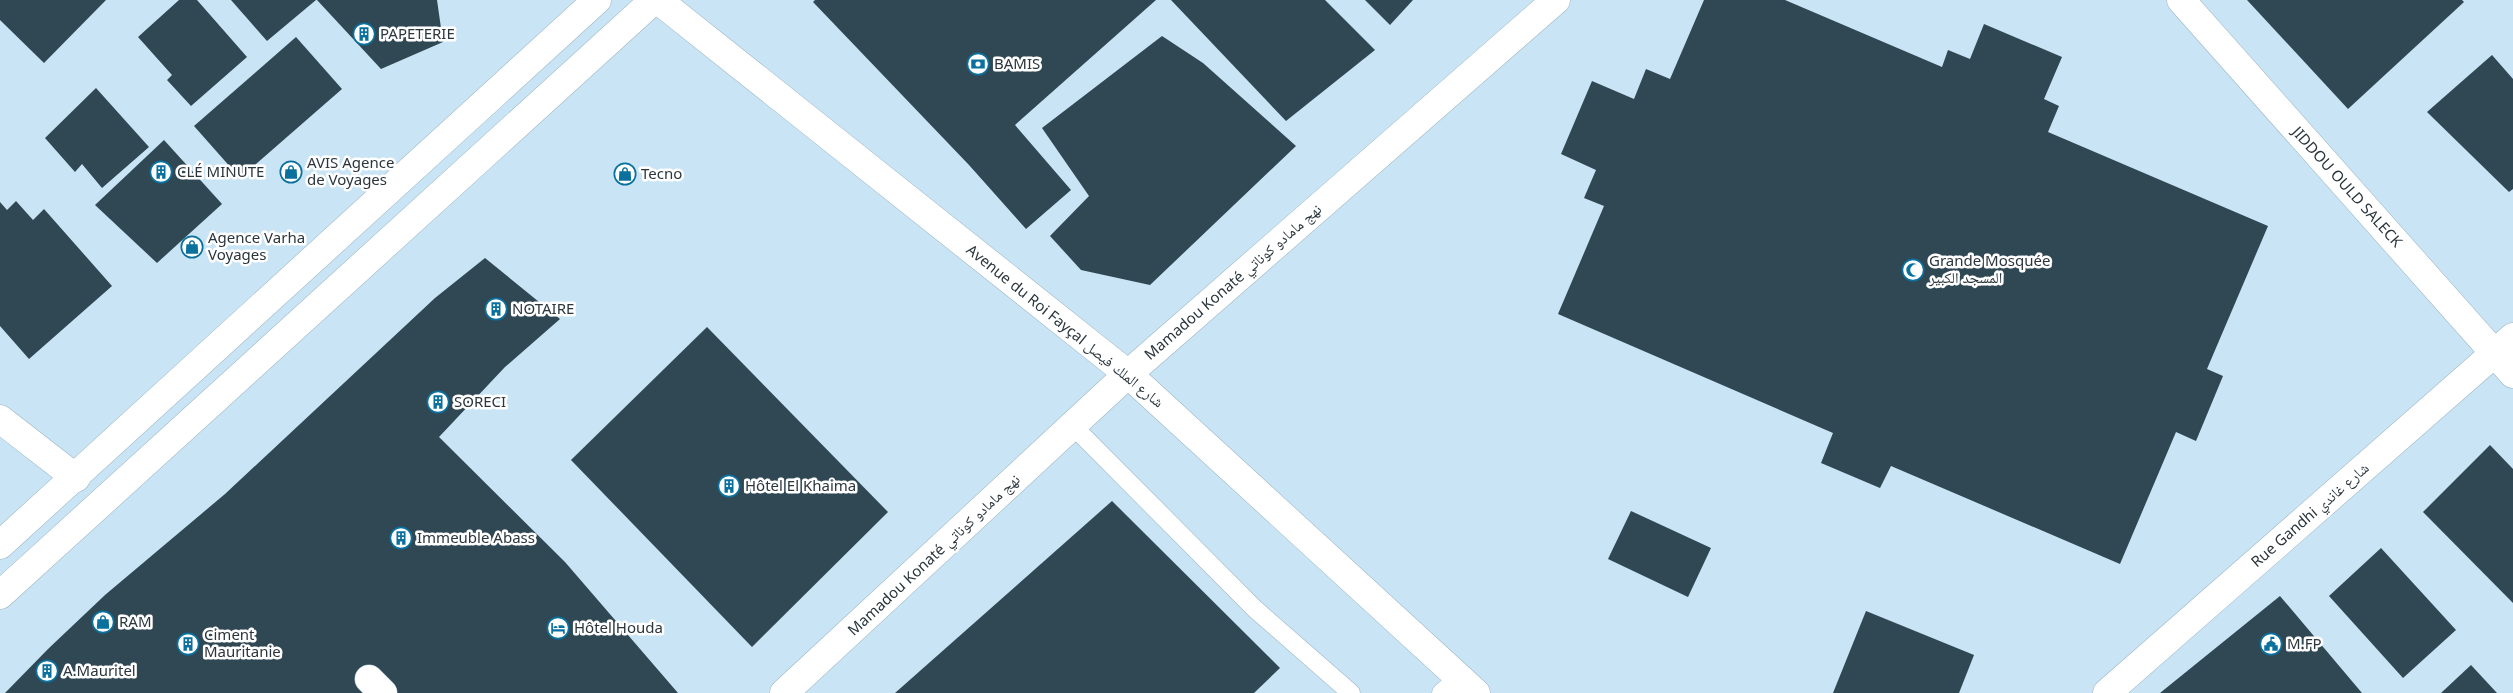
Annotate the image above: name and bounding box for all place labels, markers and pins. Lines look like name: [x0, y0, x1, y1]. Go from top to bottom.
building icon: PAPETERIE: [352, 22, 376, 46]
place label: PAPETERIE: [380, 23, 455, 43]
bank icon: BAMIS: [966, 52, 990, 76]
place label: BAMIS: [994, 53, 1040, 73]
place label: AVIS Agence de Voyages: [307, 152, 394, 189]
building icon: CLÉ MINUTE: [149, 160, 173, 184]
shop icon: AVIS Agence de Voyages: [279, 160, 303, 184]
place label: CLÉ MINUTE: [177, 161, 264, 181]
shop icon: Tecno: [613, 162, 637, 186]
place label: Tecno: [641, 163, 682, 183]
place label: Agence Varha Voyages: [208, 227, 305, 264]
shop icon: Agence Varha Voyages: [180, 235, 204, 259]
place label: Grande Mosquée المسجد الكبير: [1928, 250, 2050, 287]
mosque icon: Grande Mosquée المسجد الكبير: [1901, 258, 1925, 282]
building icon: NOTAIRE: [484, 297, 508, 321]
place label: NOTAIRE: [512, 298, 574, 318]
building icon: SORECI: [426, 390, 450, 414]
place label: SORECI: [454, 391, 506, 411]
building icon: Hôtel El Khaima: [717, 474, 741, 498]
place label: Hôtel El Khaima: [745, 475, 856, 495]
building icon: Immeuble Abass: [389, 526, 413, 550]
place label: Immeuble Abass: [417, 527, 535, 547]
shop icon: RAM: [91, 610, 115, 634]
place label: RAM: [119, 611, 152, 631]
hotel icon: Hôtel Houda: [546, 616, 570, 640]
place label: Hôtel Houda: [574, 617, 663, 637]
place label: Ciment Mauritanie: [204, 624, 281, 661]
building icon: Ciment Mauritanie: [176, 632, 200, 656]
public building icon: M.FP: [2259, 632, 2283, 656]
place label: M.FP: [2287, 633, 2322, 653]
building icon: A.Mauritel: [35, 659, 59, 683]
place label: A.Mauritel: [63, 660, 136, 680]

